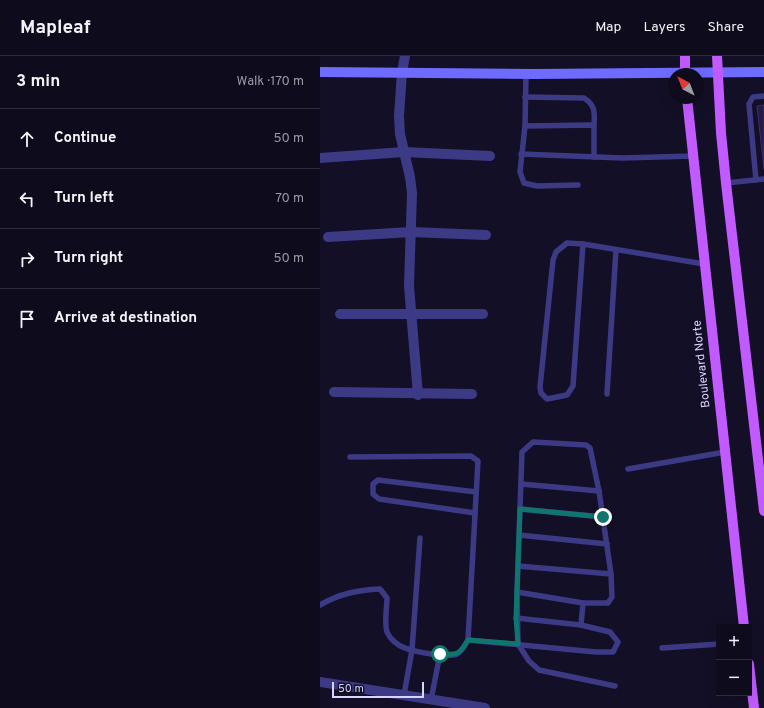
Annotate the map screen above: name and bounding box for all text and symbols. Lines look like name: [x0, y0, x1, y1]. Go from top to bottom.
text: Mapleaf: [20, 16, 91, 40]
text: Map: [595, 19, 621, 36]
text: Layers: [643, 19, 685, 36]
text: Share: [707, 19, 744, 36]
north arrow: [668, 68, 704, 104]
text: 3 min: [16, 71, 60, 93]
text: Walk · 170 m: [237, 74, 304, 90]
icon: ahead: [16, 128, 38, 150]
text: Continue: [54, 129, 116, 148]
text: 50 m: [274, 131, 304, 147]
icon: left: [16, 188, 38, 210]
text: Turn left: [54, 189, 114, 208]
text: 70 m: [275, 191, 304, 207]
icon: right: [16, 248, 38, 270]
text: Turn right: [54, 249, 123, 268]
text: 50 m: [274, 251, 304, 267]
icon: arrive: [16, 308, 38, 330]
text: Arrive at destination: [54, 309, 197, 328]
street label: Boulevard Norte: [689, 319, 715, 409]
route end: [594, 508, 612, 526]
map controls: [716, 624, 752, 696]
button: +: [716, 624, 752, 660]
route start: [431, 645, 449, 663]
button: −: [716, 660, 752, 696]
scale bar: [332, 680, 424, 699]
text: 50 m: [338, 682, 364, 696]

